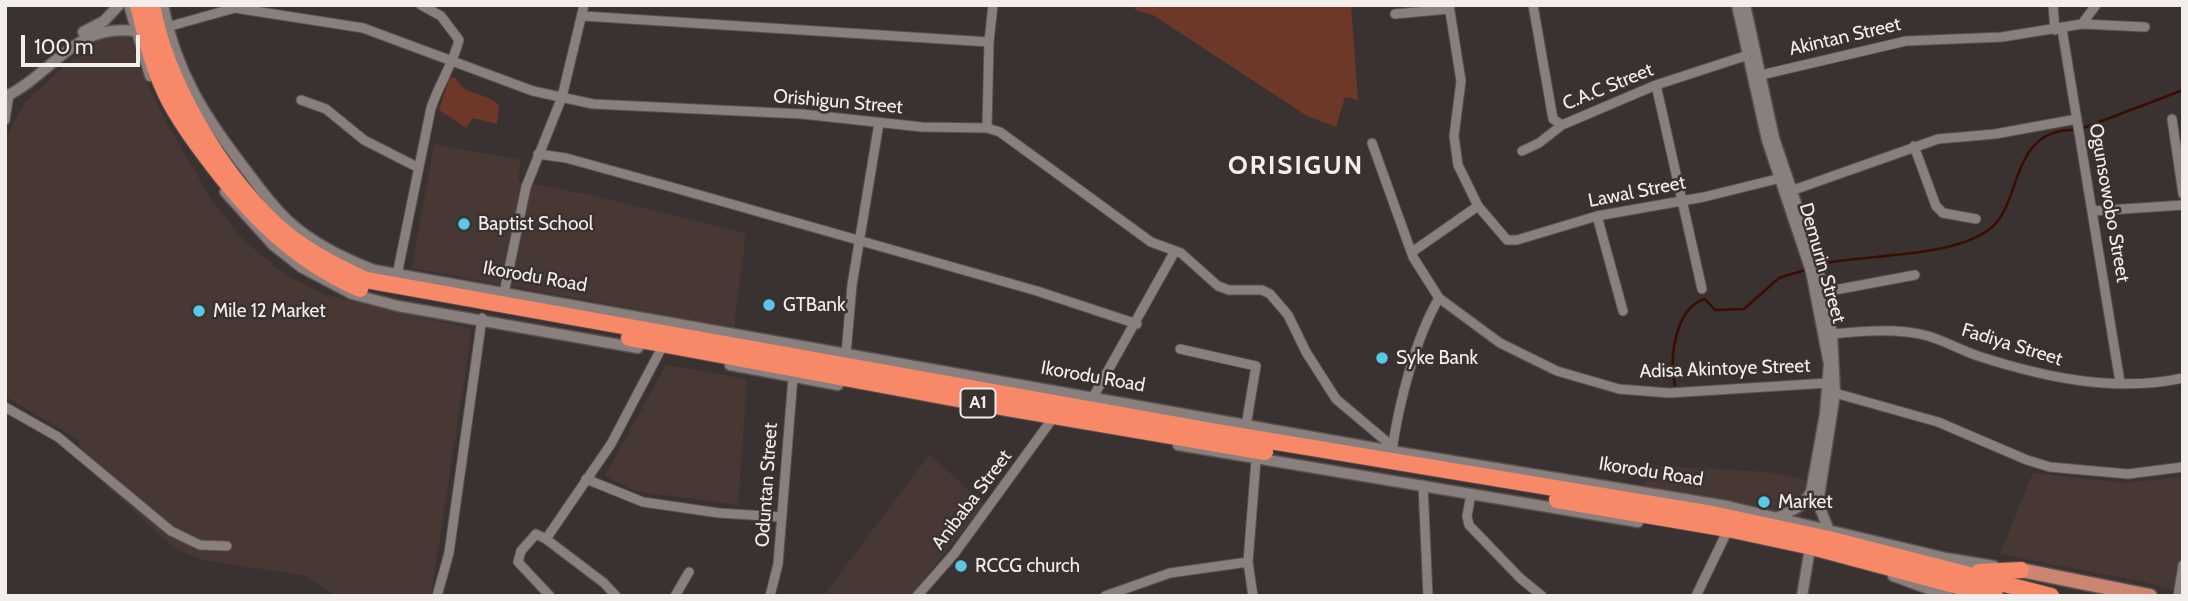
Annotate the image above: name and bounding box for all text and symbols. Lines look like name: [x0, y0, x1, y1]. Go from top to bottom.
street label: Akintan Street: [1787, 13, 1903, 61]
scale bar: [24, 21, 144, 65]
text: 100 m: [34, 34, 93, 59]
street label: C.A.C Street: [1559, 58, 1657, 116]
street label: Orishigun Street: [772, 85, 904, 119]
street label: Ogunsowobo Street: [2084, 122, 2134, 284]
district label: ORISIGUN: [1229, 150, 1363, 182]
street label: Lawal Street: [1586, 171, 1688, 213]
street label: Demurin Street: [1794, 200, 1850, 326]
place label: Baptist School: [478, 213, 593, 235]
marker: Baptist School: [456, 216, 472, 232]
street label: Ikorodu Road: [481, 257, 589, 297]
place label: GTBank: [783, 294, 845, 316]
marker: GTBank: [761, 297, 777, 313]
place label: Mile 12 Market: [213, 300, 326, 322]
marker: Mile 12 Market: [191, 303, 207, 319]
street label: Fadiya Street: [1959, 319, 2065, 371]
place label: Syke Bank: [1396, 347, 1478, 369]
marker: Syke Bank: [1374, 350, 1390, 366]
street label: Adisa Akintoye Street: [1639, 355, 1811, 383]
street label: Ikorodu Road: [1039, 357, 1147, 397]
road number: A1: [960, 388, 996, 418]
street label: Oduntan Street: [751, 422, 783, 548]
street label: Anibaba Street: [927, 446, 1017, 554]
street label: Ikorodu Road: [1597, 452, 1705, 492]
place label: Market: [1778, 491, 1833, 513]
marker: Market: [1756, 494, 1772, 510]
place label: RCCG church: [975, 555, 1080, 577]
marker: RCCG church: [953, 558, 969, 574]

